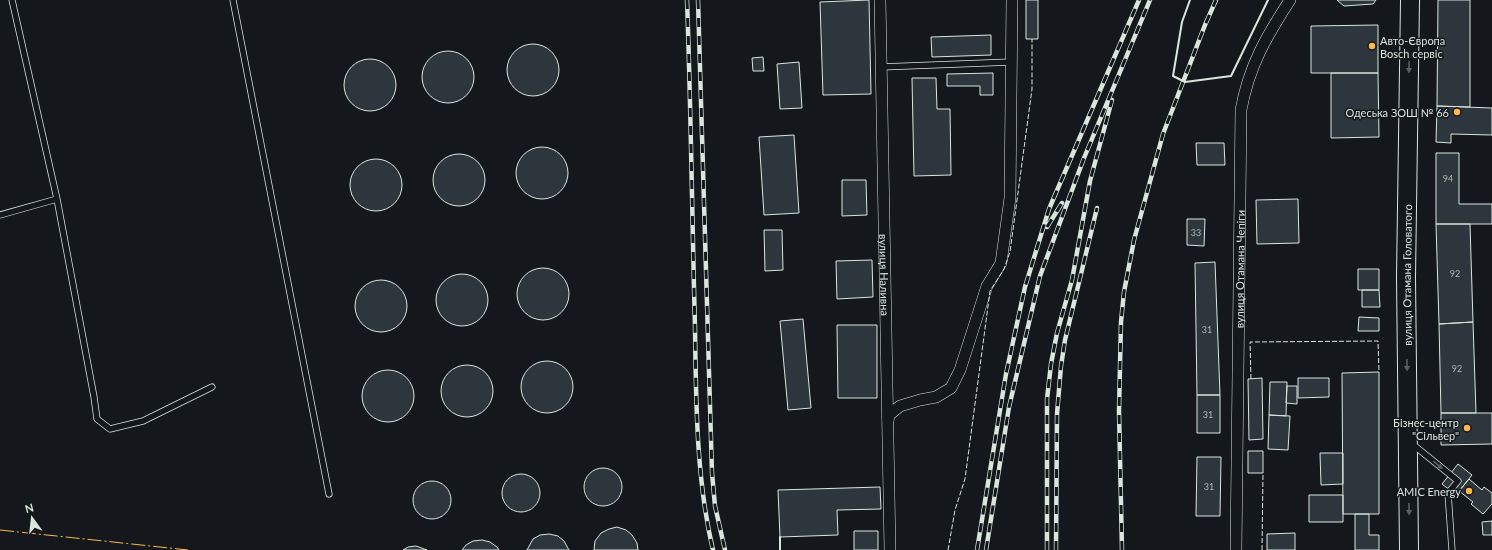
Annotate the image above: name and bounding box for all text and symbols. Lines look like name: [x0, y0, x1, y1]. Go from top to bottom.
place label: Авто-Європа Bosch сервіс: [1380, 34, 1445, 60]
marker: Авто-Європа Bosch сервіс: [1367, 41, 1377, 51]
one-way arrow: [1406, 61, 1413, 73]
place label: Одеська ЗОШ № 66: [1346, 106, 1449, 119]
marker: Одеська ЗОШ № 66: [1452, 107, 1462, 117]
house number: 94: [1443, 173, 1453, 184]
street label: вулиця Отамана Головатого: [1399, 204, 1414, 346]
street label: вулиця Отамана Чепіги: [1232, 210, 1246, 328]
house number: 33: [1191, 227, 1201, 238]
street label: вулиця Наливна: [878, 234, 892, 316]
house number: 92: [1450, 268, 1460, 279]
house number: 31: [1202, 324, 1212, 335]
one-way arrow: [1404, 359, 1410, 372]
house number: 92: [1452, 363, 1462, 374]
house number: 31: [1203, 409, 1213, 420]
place label: Бізнес-центр "Сільвер": [1393, 416, 1459, 442]
marker: Бізнес-центр "Сільвер": [1462, 423, 1472, 433]
one-way arrow: [1433, 460, 1444, 469]
house number: 31: [1204, 481, 1214, 492]
place label: AMIC Energy: [1397, 485, 1461, 498]
marker: AMIC Energy: [1464, 486, 1474, 496]
north arrow: [12, 498, 52, 538]
text: N: [24, 500, 35, 515]
one-way arrow: [1406, 503, 1412, 516]

